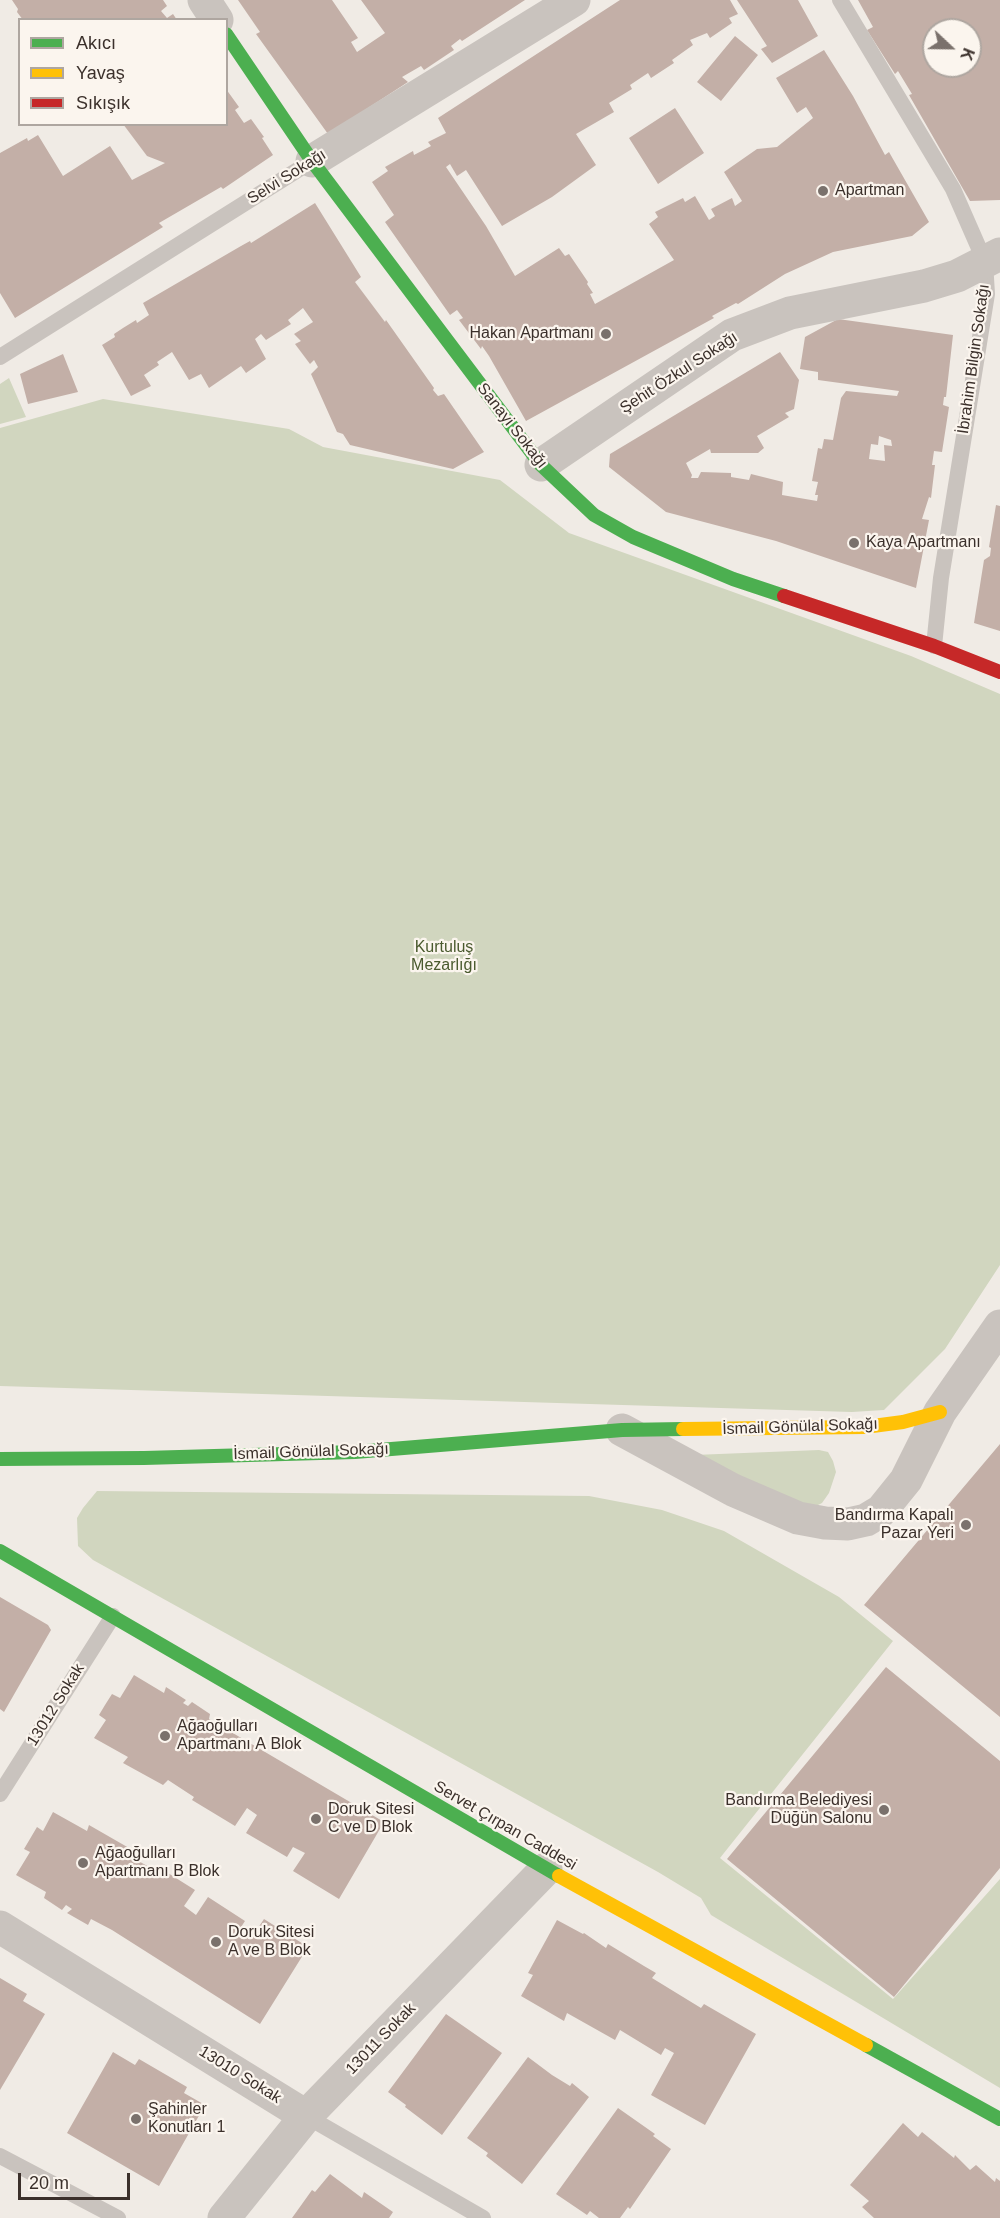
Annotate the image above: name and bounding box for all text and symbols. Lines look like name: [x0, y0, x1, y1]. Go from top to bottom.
legend: [18, 18, 228, 126]
north arrow: [922, 18, 982, 78]
text: Akıcı: [76, 33, 116, 53]
text: K: [957, 46, 977, 63]
text: Yavaş: [76, 63, 125, 83]
text: Sıkışık: [76, 93, 130, 113]
street label: Selvi Sokağı: [244, 145, 330, 209]
place label: Apartman: [835, 181, 904, 201]
marker: Apartman: [816, 184, 830, 198]
street label: İbrahim Bilgin Sokağı: [954, 283, 994, 435]
place label: Hakan Apartmanı: [469, 324, 594, 344]
marker: Hakan Apartmanı: [599, 327, 613, 341]
street label: Şehit Özkul Sokağı: [617, 328, 741, 418]
street label: Sanayi Sokağı: [473, 379, 551, 473]
place label: Kaya Apartmanı: [866, 533, 981, 553]
marker: Kaya Apartmanı: [847, 536, 861, 550]
park label: Kurtuluş Mezarlığı: [411, 938, 477, 976]
street label: İsmail Gönülal Sokağı: [722, 1415, 878, 1439]
street label: İsmail Gönülal Sokağı: [233, 1440, 389, 1464]
place label: Bandırma Kapalı Pazar Yeri: [835, 1506, 954, 1544]
marker: Bandırma Kapalı Pazar Yeri: [959, 1518, 973, 1532]
street label: 13012 Sokak: [23, 1660, 89, 1750]
place label: Ağaoğulları Apartmanı A Blok: [177, 1717, 302, 1755]
marker: Ağaoğulları Apartmanı A Blok: [158, 1729, 172, 1743]
street label: Servet Çırpan Caddesi: [430, 1777, 580, 1875]
place label: Bandırma Belediyesi Düğün Salonu: [725, 1791, 872, 1829]
place label: Doruk Sitesi C ve D Blok: [328, 1800, 414, 1838]
marker: Bandırma Belediyesi Düğün Salonu: [877, 1803, 891, 1817]
marker: Doruk Sitesi C ve D Blok: [309, 1812, 323, 1826]
place label: Ağaoğulları Apartmanı B Blok: [95, 1844, 220, 1882]
marker: Ağaoğulları Apartmanı B Blok: [76, 1856, 90, 1870]
place label: Doruk Sitesi A ve B Blok: [228, 1923, 314, 1961]
marker: Doruk Sitesi A ve B Blok: [209, 1935, 223, 1949]
street label: 13011 Sokak: [342, 1999, 420, 2079]
street label: 13010 Sokak: [195, 2042, 285, 2108]
place label: Şahinler Konutları 1: [148, 2100, 225, 2138]
marker: Şahinler Konutları 1: [129, 2112, 143, 2126]
scale bar: [21, 2161, 134, 2199]
text: 20 m: [29, 2173, 69, 2193]

